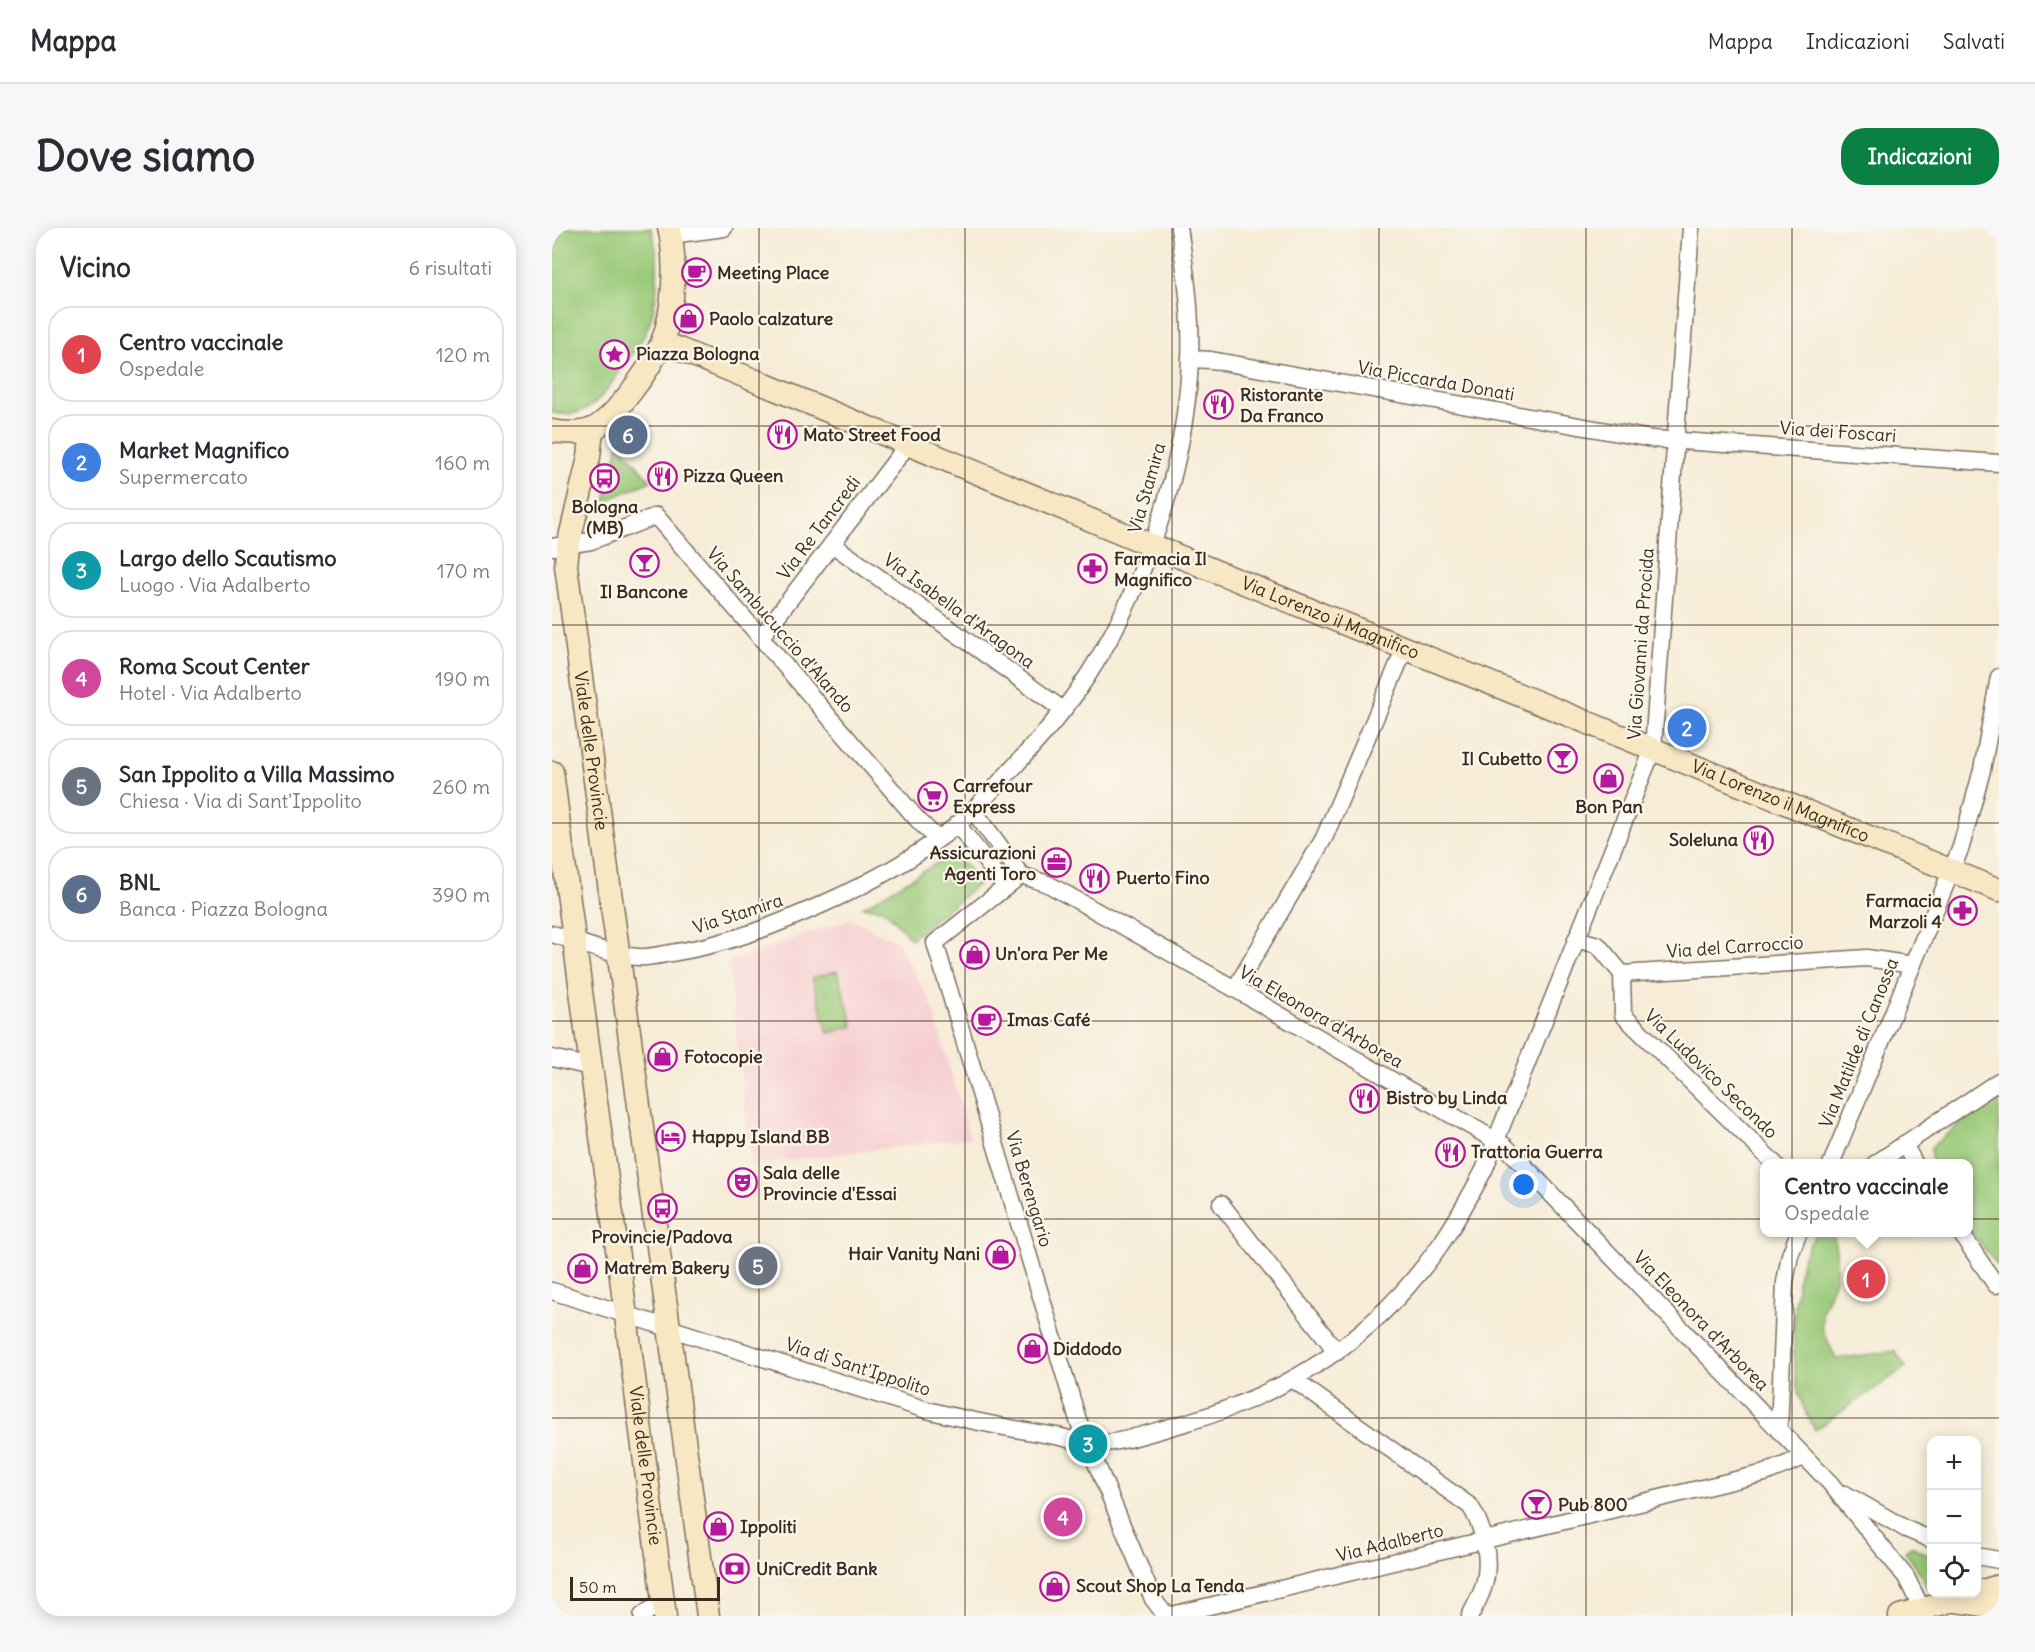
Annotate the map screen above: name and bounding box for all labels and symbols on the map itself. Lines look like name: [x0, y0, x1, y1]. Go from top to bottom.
cafe icon: Meeting Place: [680, 257, 712, 289]
place label: Meeting Place: [717, 261, 830, 284]
shop icon: Paolo calzature: [672, 303, 704, 335]
place label: Paolo calzature: [709, 307, 834, 330]
place icon: Piazza Bologna: [599, 338, 631, 370]
place label: Piazza Bologna: [636, 342, 760, 365]
street label: Via Piccarda Donati: [1356, 355, 1516, 406]
place label: Ristorante Da Franco: [1240, 383, 1324, 427]
restaurant icon: Ristorante Da Franco: [1203, 389, 1235, 421]
pin: 6: [608, 412, 648, 458]
street label: Via dei Foscari: [1779, 416, 1897, 447]
restaurant icon: Mato Street Food: [766, 419, 798, 451]
place label: Mato Street Food: [803, 423, 941, 446]
street label: Via Stamira: [1123, 440, 1170, 536]
restaurant icon: Pizza Queen: [646, 460, 678, 492]
bus stop icon: Bologna (MB): [589, 462, 621, 494]
place label: Pizza Queen: [683, 464, 784, 487]
street label: Via Re Tancredi: [772, 471, 865, 584]
place label: Bologna (MB): [572, 495, 638, 539]
street label: Via Sambucuccio d'Alando: [702, 542, 859, 718]
bar icon: Il Bancone: [628, 547, 660, 579]
place label: Farmacia Il Magnifico: [1114, 547, 1207, 591]
street label: Via Giovanni da Procida: [1622, 547, 1659, 741]
street label: Via Isabella d'Aragona: [879, 548, 1039, 673]
pharmacy icon: Farmacia Il Magnifico: [1077, 553, 1109, 585]
street label: Via Lorenzo il Magnifico: [1238, 571, 1423, 664]
place label: Il Bancone: [600, 580, 688, 603]
street label: Viale delle Provincie: [569, 670, 614, 831]
pin: 2: [1668, 706, 1706, 750]
bar icon: Il Cubetto: [1547, 743, 1579, 775]
place label: Il Cubetto: [1462, 747, 1542, 770]
street label: Via Lorenzo il Magnifico: [1688, 754, 1873, 847]
shop icon: Bon Pan: [1593, 762, 1625, 794]
place label: Carrefour Express: [953, 774, 1033, 818]
supermarket icon: Carrefour Express: [916, 780, 948, 812]
place label: Bon Pan: [1575, 795, 1643, 818]
restaurant icon: Soleluna: [1743, 824, 1775, 856]
place label: Soleluna: [1669, 828, 1738, 851]
place label: Assicurazioni Agenti Toro: [930, 841, 1036, 885]
office icon: Assicurazioni Agenti Toro: [1041, 847, 1073, 879]
restaurant icon: Puerto Fino: [1079, 862, 1111, 894]
place label: Puerto Fino: [1116, 866, 1210, 889]
street label: Via Stamira: [690, 888, 786, 939]
place label: Farmacia Marzoli 4: [1866, 889, 1943, 933]
pharmacy icon: Farmacia Marzoli 4: [1947, 895, 1979, 927]
street label: Via del Carroccio: [1666, 930, 1804, 963]
shop icon: Un'ora Per Me: [958, 938, 990, 970]
place label: Un'ora Per Me: [995, 942, 1108, 965]
street label: Via Matilde di Canossa: [1814, 954, 1903, 1131]
street label: Via Eleonora d'Arborea: [1235, 960, 1407, 1073]
cafe icon: Imas Café: [970, 1004, 1002, 1036]
street label: Via Ludovico Secondo: [1640, 1004, 1783, 1143]
place label: Imas Café: [1007, 1008, 1091, 1031]
shop icon: Fotocopie: [647, 1041, 679, 1073]
place label: Fotocopie: [684, 1045, 763, 1068]
restaurant icon: Bistro by Linda: [1349, 1082, 1381, 1114]
place label: Bistro by Linda: [1386, 1086, 1507, 1109]
hotel icon: Happy Island BB: [655, 1121, 687, 1153]
place label: Happy Island BB: [692, 1125, 830, 1148]
street label: Via Berengario: [1001, 1128, 1058, 1250]
restaurant icon: Trattoria Guerra: [1434, 1136, 1466, 1168]
place label: Trattoria Guerra: [1471, 1140, 1603, 1163]
place label: Sala delle Provincie d'Essai: [763, 1161, 897, 1205]
theatre icon: Sala delle Provincie d'Essai: [726, 1167, 758, 1199]
your location: [1509, 1170, 1538, 1199]
bus stop icon: Provincie/Padova: [646, 1192, 678, 1224]
place label: Provincie/Padova: [592, 1225, 732, 1248]
shop icon: Hair Vanity Nani: [985, 1238, 1017, 1270]
place label: Hair Vanity Nani: [848, 1242, 980, 1265]
pin: 5: [738, 1244, 778, 1288]
street label: Via Eleonora d'Arborea: [1629, 1246, 1774, 1395]
shop icon: Matrem Bakery: [567, 1252, 599, 1284]
place label: Matrem Bakery: [604, 1256, 730, 1279]
pin: 1: [1846, 1256, 1886, 1302]
street label: Via di Sant'Ippolito: [783, 1332, 934, 1401]
shop icon: Diddodo: [1016, 1333, 1048, 1365]
place label: Diddodo: [1053, 1337, 1122, 1360]
street label: Viale delle Provincie: [624, 1385, 668, 1547]
pin: 3: [1068, 1422, 1108, 1466]
bar icon: Pub 800: [1521, 1489, 1553, 1521]
place label: Pub 800: [1558, 1493, 1628, 1516]
pin: 4: [1044, 1494, 1082, 1540]
shop icon: Ippoliti: [703, 1511, 735, 1543]
place label: Ippoliti: [740, 1515, 797, 1538]
street label: Via Adalberto: [1334, 1518, 1446, 1567]
bank icon: UniCredit Bank: [719, 1553, 751, 1585]
place label: UniCredit Bank: [756, 1557, 877, 1580]
shop icon: Scout Shop La Tenda: [1039, 1570, 1071, 1602]
scale bar: [570, 1574, 720, 1602]
place label: Scout Shop La Tenda: [1076, 1574, 1244, 1597]

